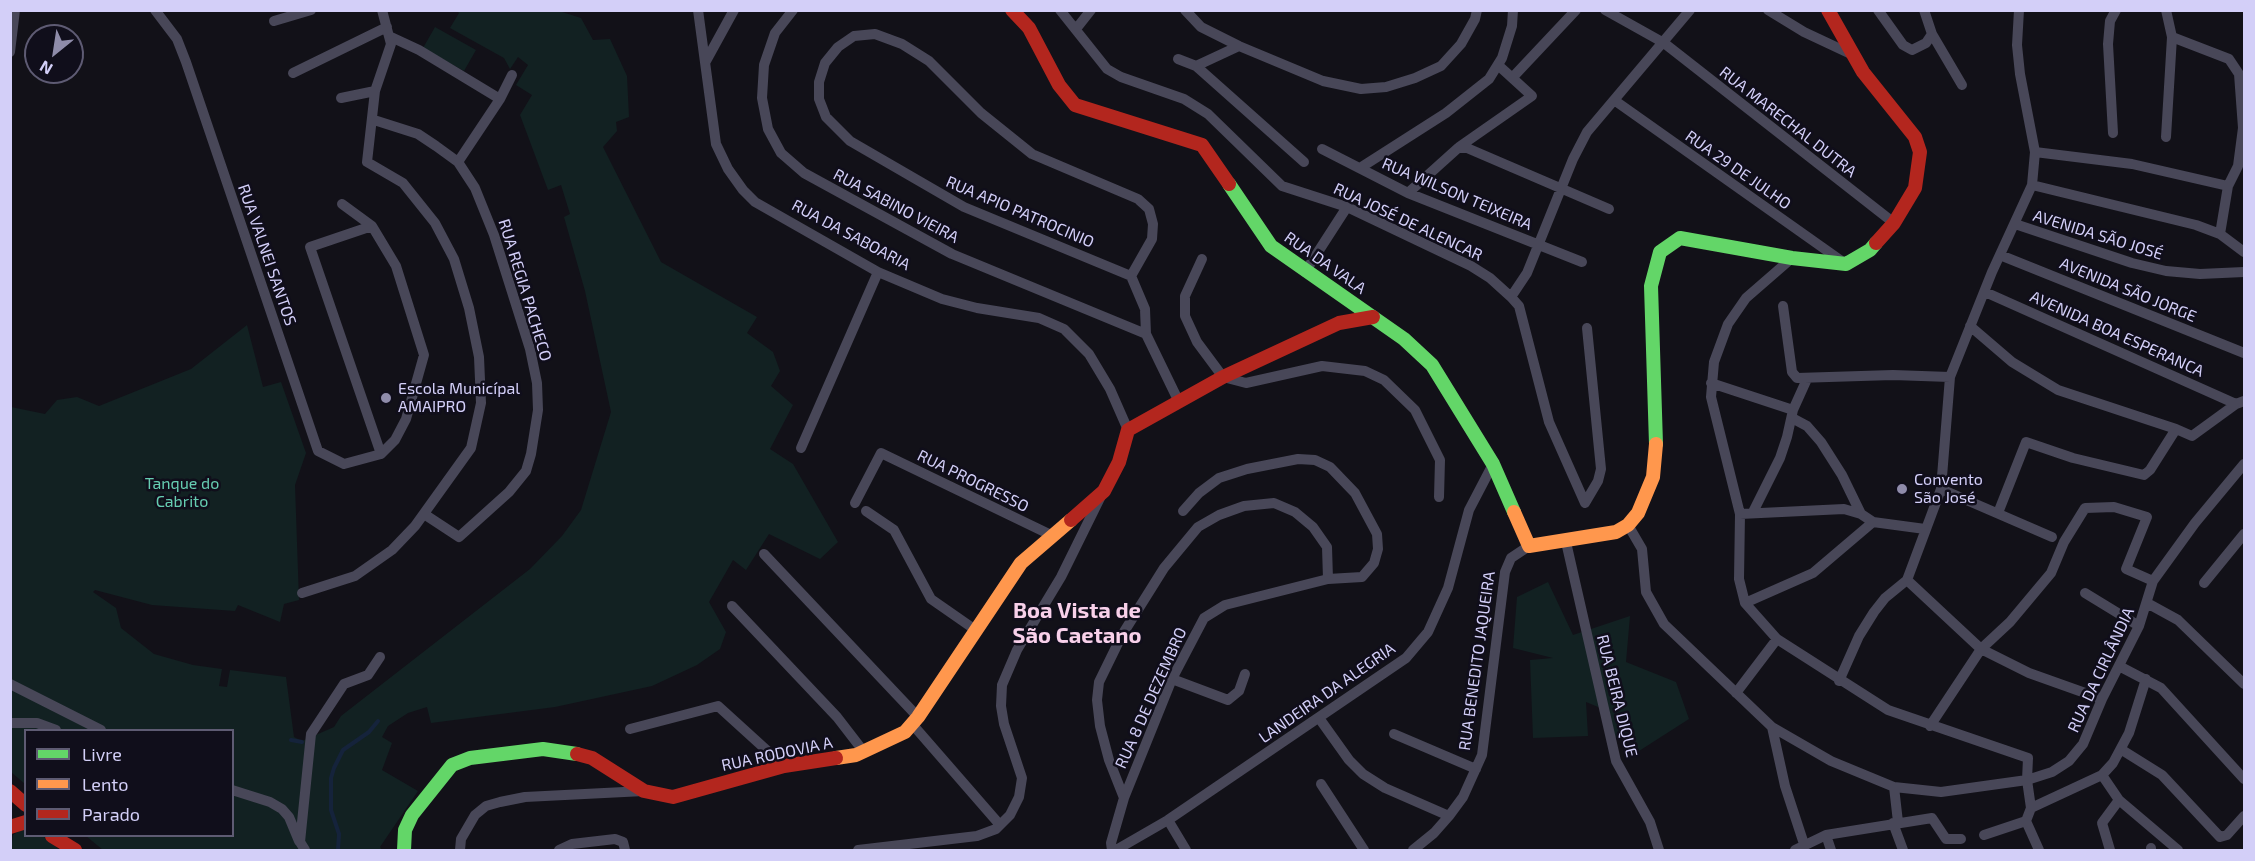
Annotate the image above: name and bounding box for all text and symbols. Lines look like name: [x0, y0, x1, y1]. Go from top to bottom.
north arrow: [24, 24, 84, 84]
text: N: [36, 57, 56, 79]
street label: RUA MARECHAL DUTRA: [1716, 63, 1860, 181]
street label: RUA 29 DE JULHO: [1681, 126, 1795, 214]
street label: RUA WILSON TEIXEIRA: [1379, 154, 1535, 234]
street label: RUA SABINO VIEIRA: [830, 165, 962, 247]
street label: RUA APIO PATROCINIO: [943, 172, 1097, 252]
street label: RUA JOSÉ DE ALENCAR: [1330, 179, 1486, 265]
street label: RUA VALNEI SANTOS: [234, 182, 300, 328]
street label: RUA DA SABOARIA: [788, 196, 914, 274]
street label: AVENIDA SÃO JOSÉ: [2031, 206, 2165, 264]
street label: RUA REGIA PACHECO: [494, 217, 556, 363]
street label: RUA DA VALA: [1280, 228, 1370, 298]
street label: AVENIDA SÃO JORGE: [2057, 254, 2199, 326]
street label: AVENIDA BOA ESPERANCA: [2027, 287, 2207, 381]
place label: Escola Municípal AMAIPRO: [398, 379, 520, 417]
marker: Escola Municípal AMAIPRO: [379, 391, 393, 405]
street label: RUA PROGRESSO: [914, 446, 1032, 516]
place label: Convento São José: [1914, 470, 1983, 508]
park label: Tanque do Cabrito: [145, 474, 219, 512]
marker: Convento São José: [1895, 482, 1909, 496]
street label: RUA BENEDITO JAQUEIRA: [1455, 570, 1499, 752]
district label: Boa Vista de São Caetano: [1013, 598, 1141, 650]
street label: RUA DA CIRLÂNDIA: [2064, 605, 2138, 735]
street label: RUA 8 DE DEZEMBRO: [1111, 624, 1191, 772]
street label: RUA BEIRA DIQUE: [1592, 633, 1642, 759]
street label: LANDEIRA DA ALEGRIA: [1255, 639, 1399, 747]
legend: [24, 729, 234, 837]
street label: RUA RODOVIA A: [720, 733, 834, 775]
text: Livre: [82, 743, 122, 765]
text: Lento: [82, 773, 128, 795]
text: Parado: [82, 803, 140, 825]

